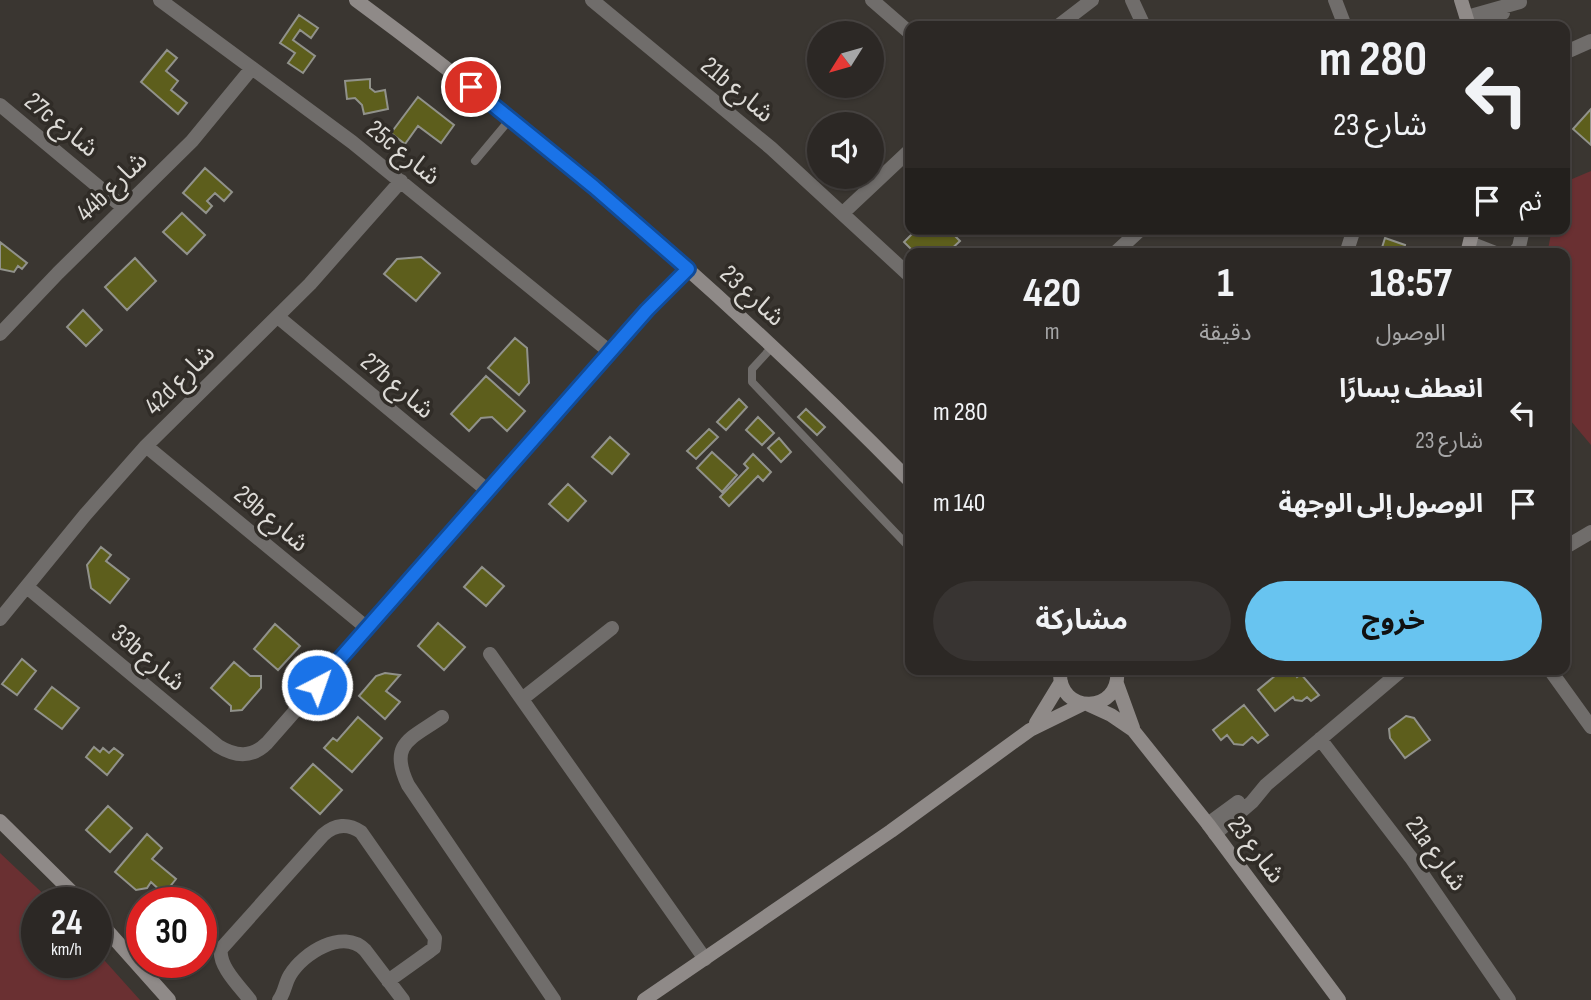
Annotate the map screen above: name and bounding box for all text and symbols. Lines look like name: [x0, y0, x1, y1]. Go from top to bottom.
north arrow: [807, 21, 884, 98]
map controls: [807, 21, 884, 189]
text: 280 m: [1319, 31, 1427, 90]
icon: left: [1451, 49, 1542, 140]
street label: 21b شارع: [693, 51, 780, 131]
pin: [441, 57, 501, 117]
icon: arrive: [452, 68, 490, 106]
street label: 27c شارع: [17, 86, 104, 166]
text: شارع 23: [1333, 106, 1427, 145]
button: sound: [807, 112, 884, 189]
street label: 25c شارع: [358, 114, 446, 194]
street label: 44b شارع: [70, 146, 156, 230]
icon: arrive: [1468, 182, 1506, 220]
text: ثم: [1520, 187, 1542, 218]
text: 1: [1217, 258, 1234, 309]
text: 18:57: [1370, 258, 1452, 309]
street label: شارع 23: [712, 259, 791, 335]
text: 420: [1023, 268, 1081, 319]
text: m: [1045, 318, 1059, 346]
text: دقيقة: [1199, 319, 1252, 347]
text: الوصول: [1376, 319, 1446, 347]
street label: 42d شارع: [138, 338, 223, 423]
street label: 27b شارع: [353, 346, 440, 427]
text: انعطف يسارًا: [1339, 374, 1483, 405]
icon: left: [1504, 394, 1542, 432]
text: 280 m: [933, 397, 988, 428]
text: شارع 23: [1415, 427, 1483, 455]
street label: 29b شارع: [226, 479, 315, 561]
icon: arrive: [1504, 485, 1542, 523]
text: 140 m: [933, 488, 985, 519]
text: الوصول إلى الوجهة: [1279, 489, 1483, 520]
button: مشاركة: [933, 581, 1231, 661]
button: خروج: [1245, 581, 1542, 661]
street label: 33b شارع: [103, 618, 191, 700]
position arrow: [280, 648, 354, 722]
street label: شارع 23: [1219, 810, 1291, 891]
street label: 21a شارع: [1397, 810, 1473, 899]
speed limit sign: 30: [126, 887, 217, 978]
text: 24: [51, 902, 82, 945]
text: km/h: [51, 939, 82, 960]

